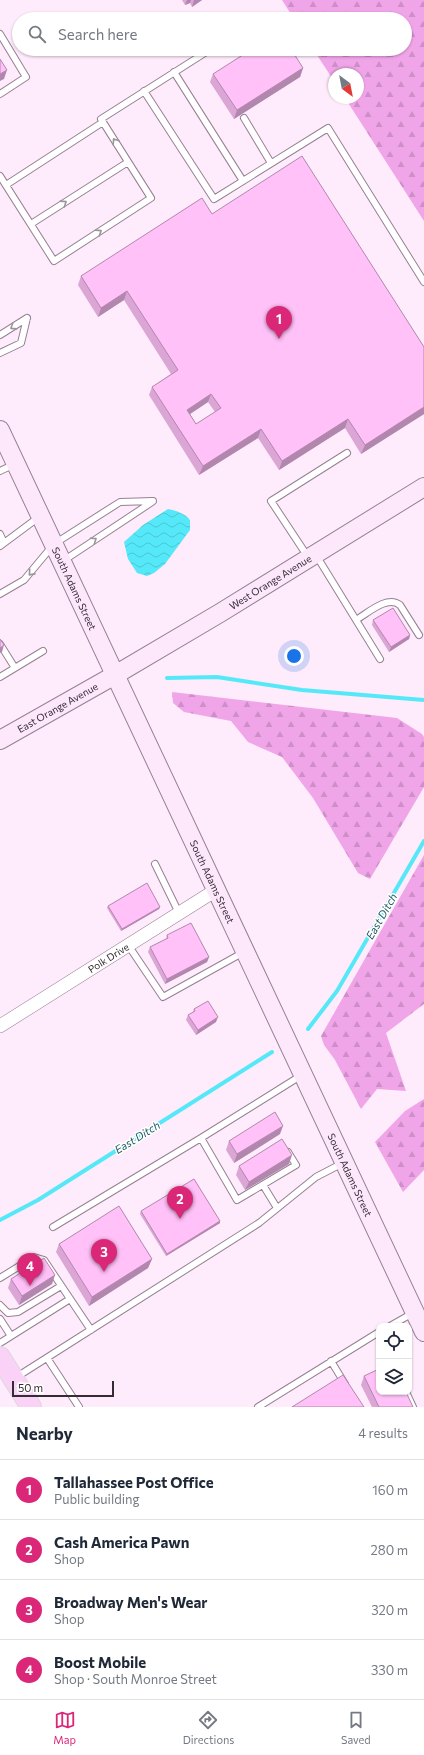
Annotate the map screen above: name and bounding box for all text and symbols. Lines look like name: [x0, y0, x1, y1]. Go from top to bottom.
search box: [12, 12, 412, 56]
icon: search: [26, 23, 48, 45]
text: Search here: [58, 25, 137, 43]
north arrow: [328, 68, 364, 104]
one-way arrow: [112, 138, 120, 145]
one-way arrow: [59, 201, 66, 208]
one-way arrow: [95, 229, 102, 237]
pin: 1: [266, 306, 292, 339]
one-way arrow: [11, 322, 18, 329]
one-way arrow: [90, 538, 97, 545]
street label: South Adams Street: [50, 545, 99, 632]
street label: West Orange Avenue: [227, 552, 313, 612]
one-way arrow: [28, 568, 35, 576]
your location: [284, 646, 304, 666]
street label: East Orange Avenue: [15, 680, 100, 735]
street label: South Adams Street: [188, 838, 237, 925]
water label: East Ditch: [363, 891, 399, 941]
street label: Polk Drive: [86, 940, 131, 975]
water label: East Ditch: [112, 1118, 162, 1156]
street label: South Adams Street: [325, 1131, 375, 1218]
pin: 2: [167, 1186, 193, 1219]
pin: 3: [91, 1239, 117, 1272]
pin: 4: [17, 1253, 43, 1286]
map controls: [376, 1323, 412, 1395]
button: locate: [376, 1323, 412, 1359]
button: layers: [376, 1359, 412, 1395]
scale bar: [12, 1379, 114, 1398]
text: 50 m: [18, 1381, 43, 1394]
text: Nearby: [16, 1423, 73, 1444]
text: 4 results: [358, 1425, 408, 1441]
text: Tallahassee Post Office: [54, 1473, 214, 1491]
text: 1: [26, 1482, 32, 1498]
text: 160 m: [372, 1482, 408, 1498]
text: Public building: [54, 1491, 140, 1507]
text: Cash America Pawn: [54, 1533, 189, 1551]
text: 2: [25, 1542, 33, 1558]
text: 280 m: [371, 1542, 408, 1558]
text: Shop: [54, 1551, 85, 1567]
text: Broadway Men's Wear: [54, 1593, 208, 1611]
text: 3: [25, 1602, 33, 1618]
text: 320 m: [371, 1602, 408, 1618]
text: Shop: [54, 1611, 85, 1627]
text: Boost Mobile: [54, 1653, 146, 1671]
text: 4: [25, 1662, 33, 1678]
text: 330 m: [371, 1662, 408, 1678]
text: Shop · South Monroe Street: [54, 1671, 217, 1687]
tab: Map: [53, 1709, 76, 1746]
tab: Directions: [183, 1709, 234, 1746]
tab: Saved: [341, 1709, 371, 1746]

